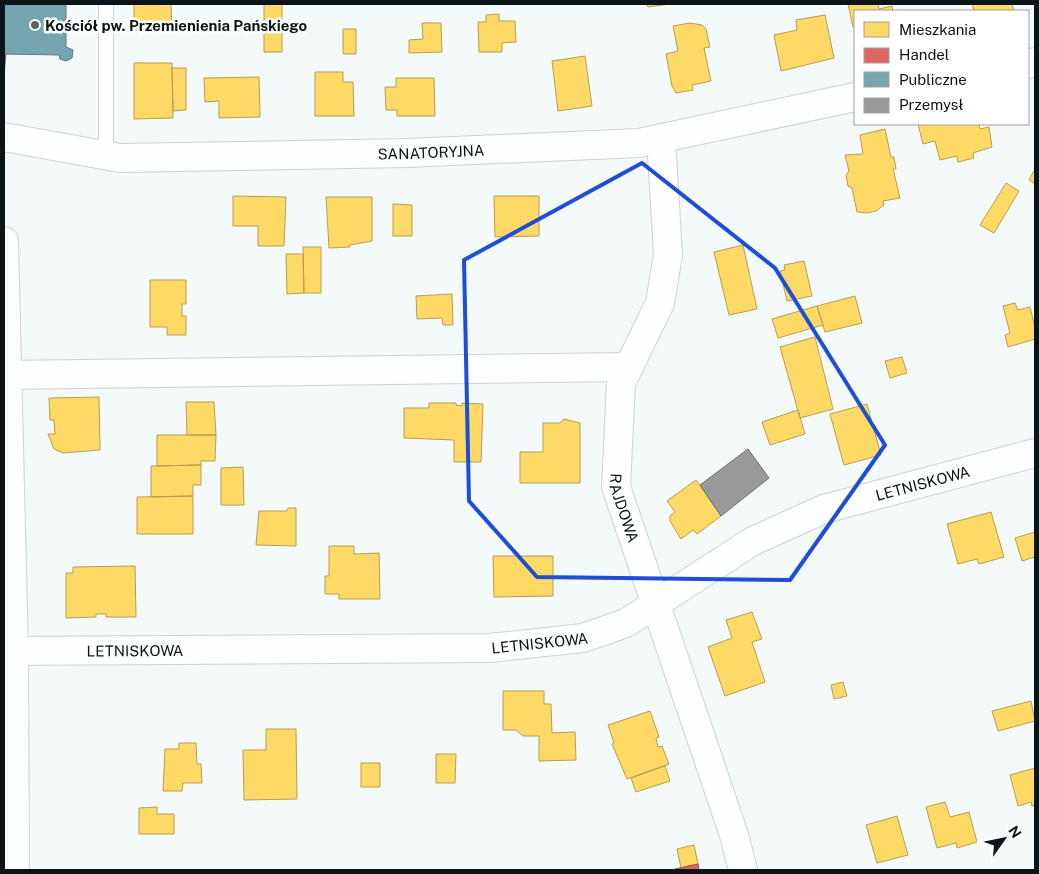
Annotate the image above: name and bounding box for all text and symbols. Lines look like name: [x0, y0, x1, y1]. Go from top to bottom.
legend: [854, 10, 1029, 125]
place label: Kościół pw. Przemienienia Pańskiego: [45, 17, 308, 34]
marker: Kościół pw. Przemienienia Pańskiego: [29, 19, 41, 31]
text: Mieszkania: [899, 21, 976, 38]
text: Handel: [899, 46, 949, 63]
text: Publiczne: [899, 71, 967, 88]
text: Przemysł: [899, 96, 964, 113]
street label: SANATORYJNA: [377, 141, 485, 162]
street label: LETNISKOWA: [873, 462, 972, 504]
street label: RAJDOWA: [607, 473, 643, 545]
street label: LETNISKOWA: [491, 629, 589, 656]
street label: LETNISKOWA: [86, 641, 184, 659]
north arrow: [979, 814, 1029, 864]
text: N: [1005, 823, 1025, 841]

